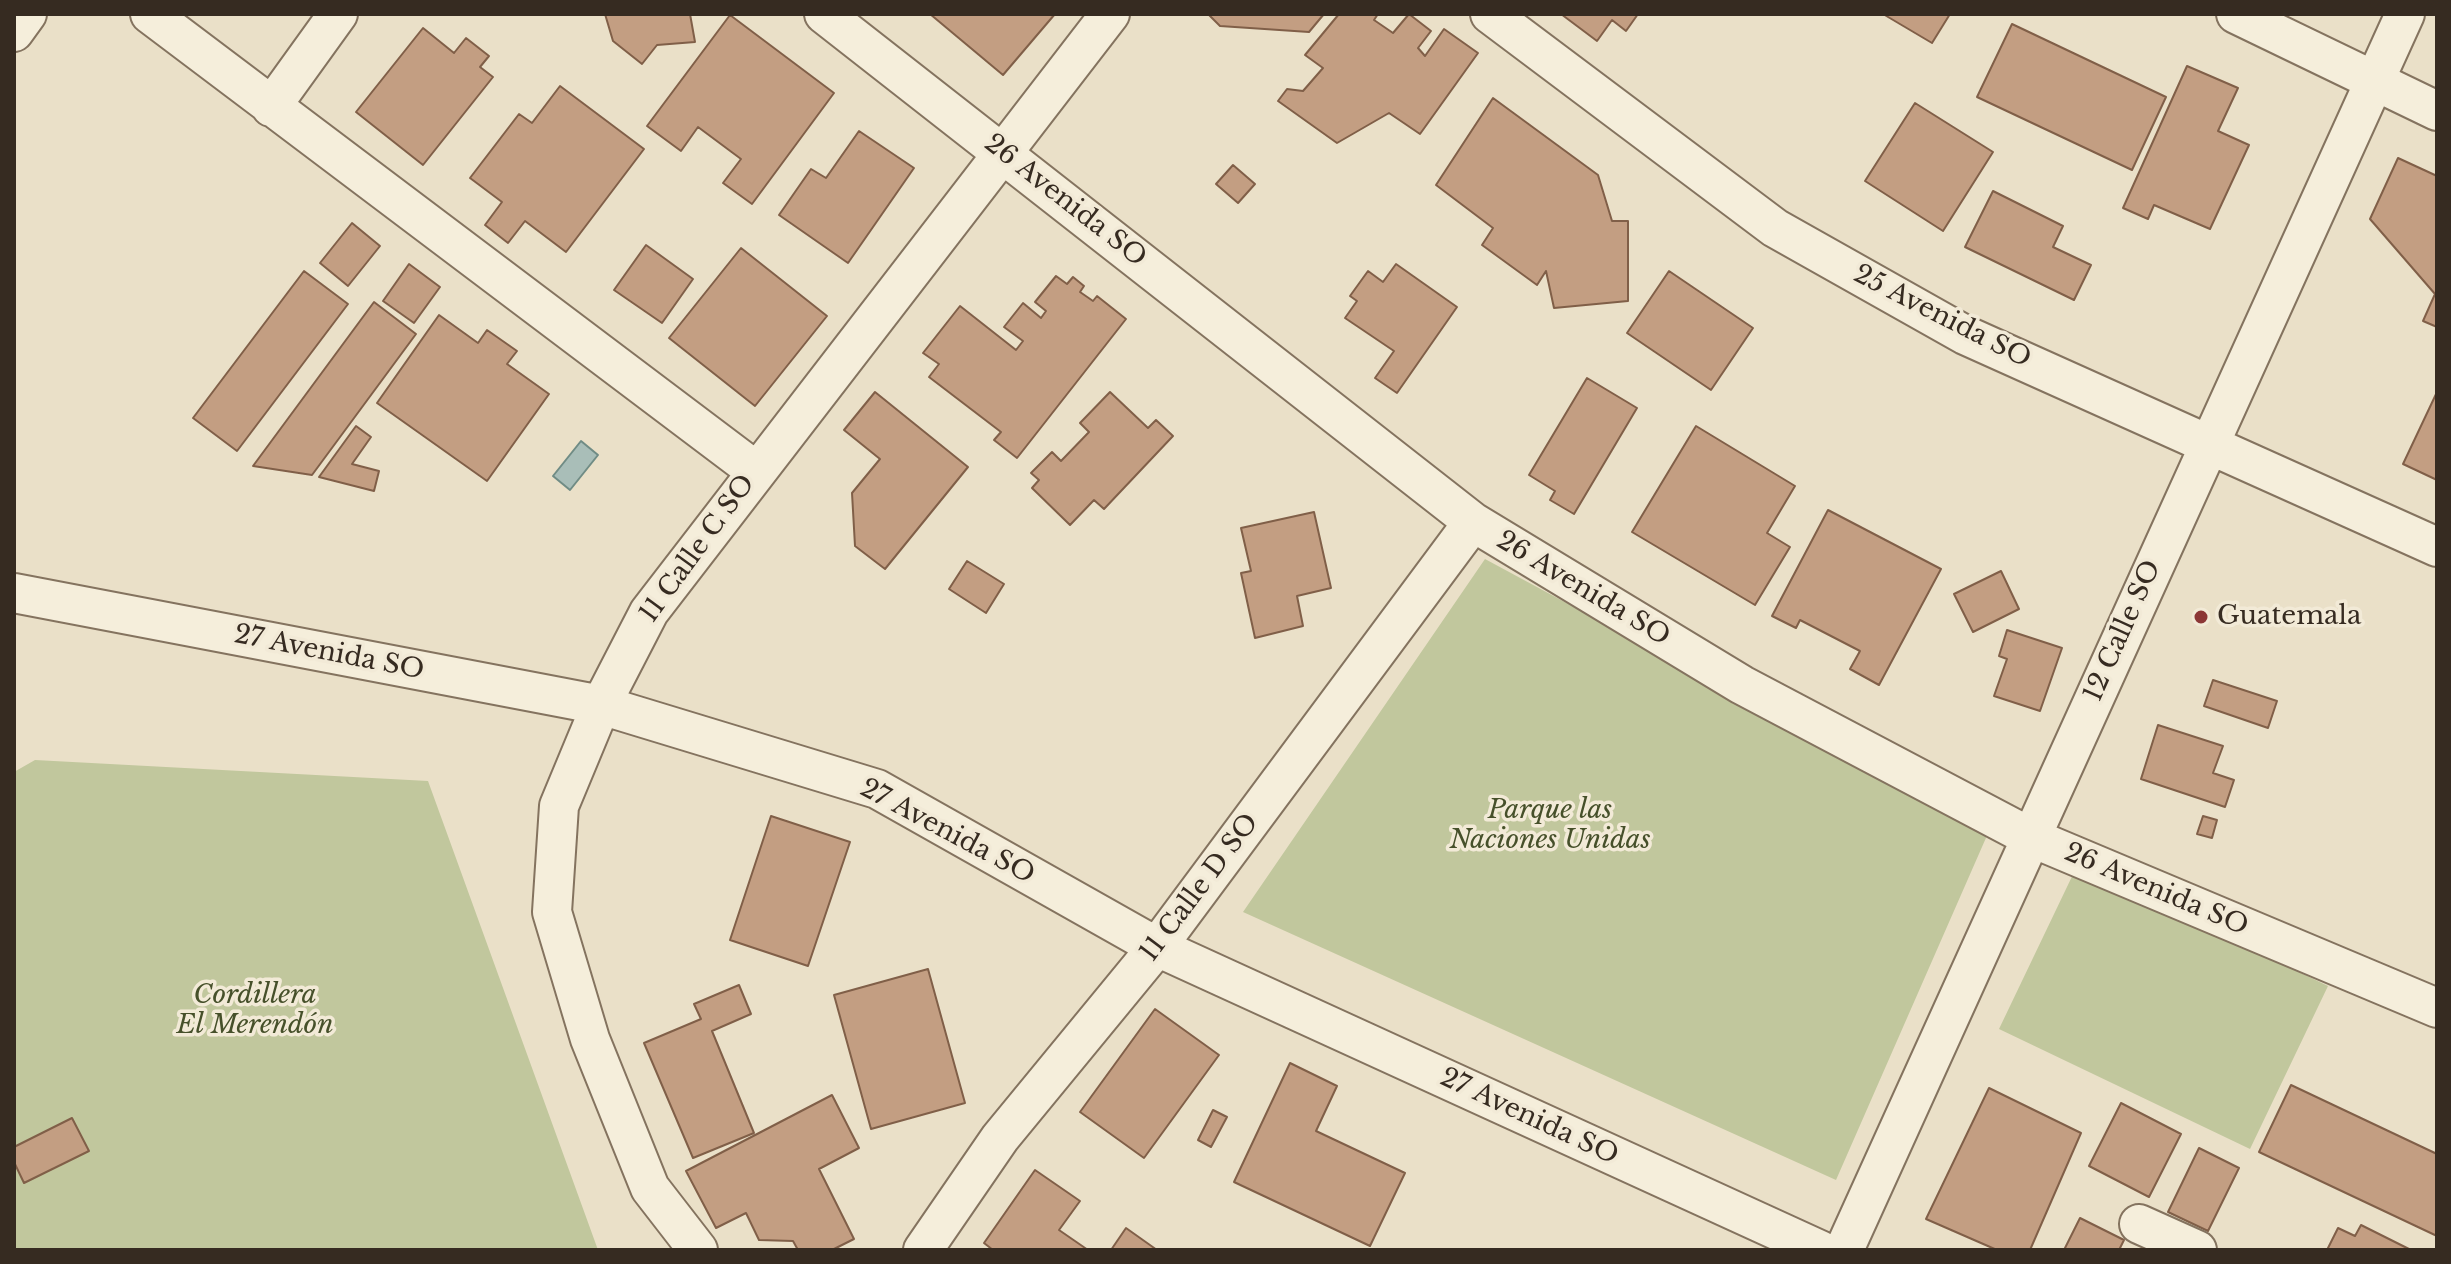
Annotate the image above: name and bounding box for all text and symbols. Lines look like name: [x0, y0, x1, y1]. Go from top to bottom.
street label: 26 Avenida SO: [978, 128, 1152, 274]
street label: 25 Avenida SO: [1848, 259, 2036, 375]
street label: 11 Calle C SO: [634, 469, 762, 629]
street label: 26 Avenida SO: [1491, 525, 1675, 653]
street label: 12 Calle SO: [2078, 556, 2168, 706]
place label: Guatemala: [2217, 601, 2361, 633]
marker: Guatemala: [2192, 608, 2210, 626]
street label: 27 Avenida SO: [231, 619, 427, 687]
street label: 27 Avenida SO: [855, 773, 1039, 891]
park label: Parque las Naciones Unidas: [1449, 795, 1651, 856]
street label: 11 Calle D SO: [1134, 808, 1266, 968]
street label: 26 Avenida SO: [2059, 837, 2253, 943]
park label: Cordillera El Merendón: [177, 980, 333, 1042]
street label: 27 Avenida SO: [1435, 1062, 1623, 1172]

